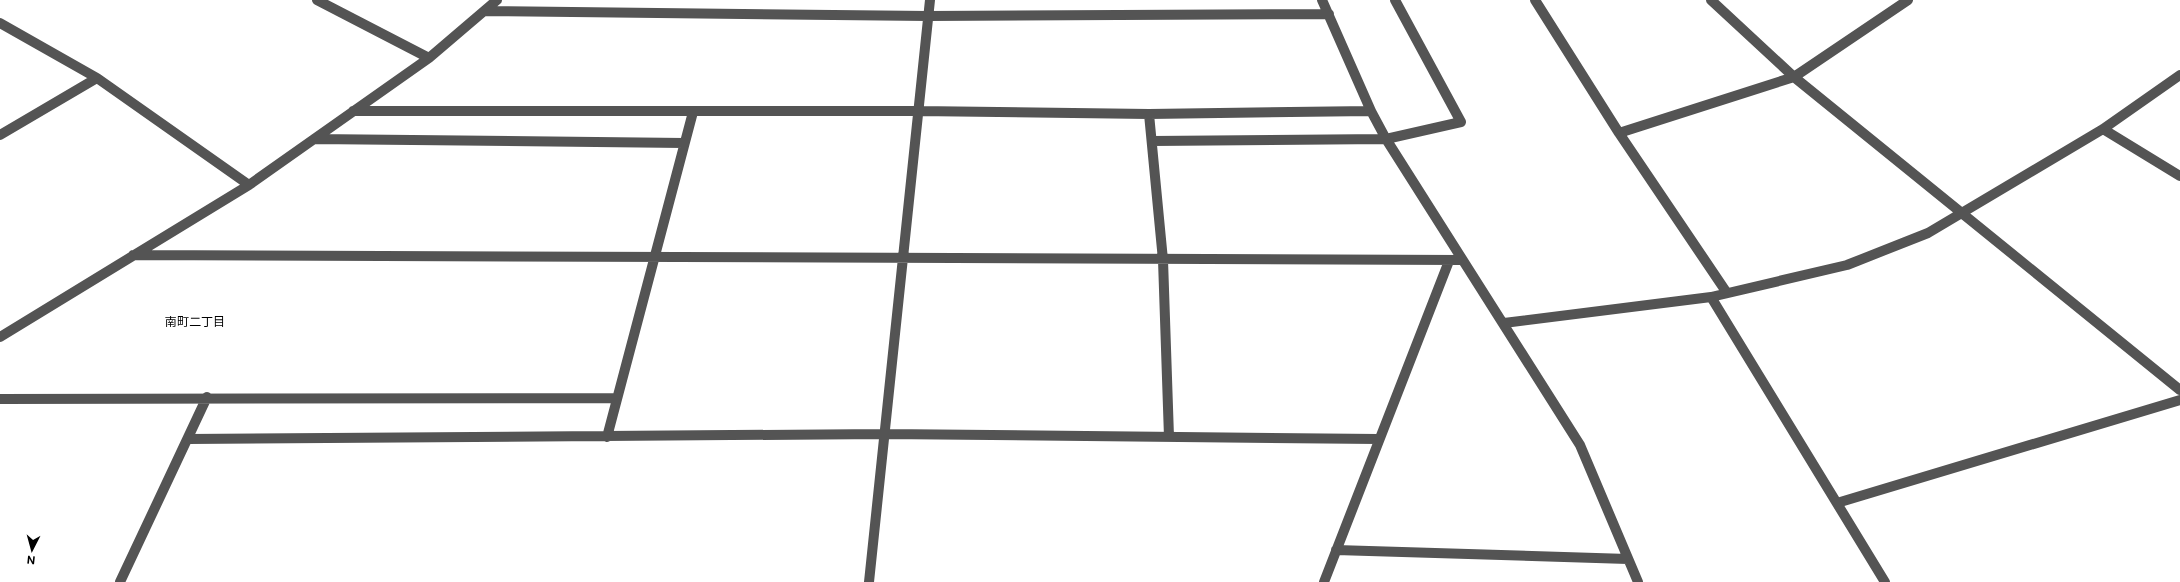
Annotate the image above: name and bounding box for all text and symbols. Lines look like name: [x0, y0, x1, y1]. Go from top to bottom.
district label: 南町二丁目: [165, 315, 225, 329]
north arrow: [12, 530, 52, 570]
text: N: [26, 554, 36, 566]

